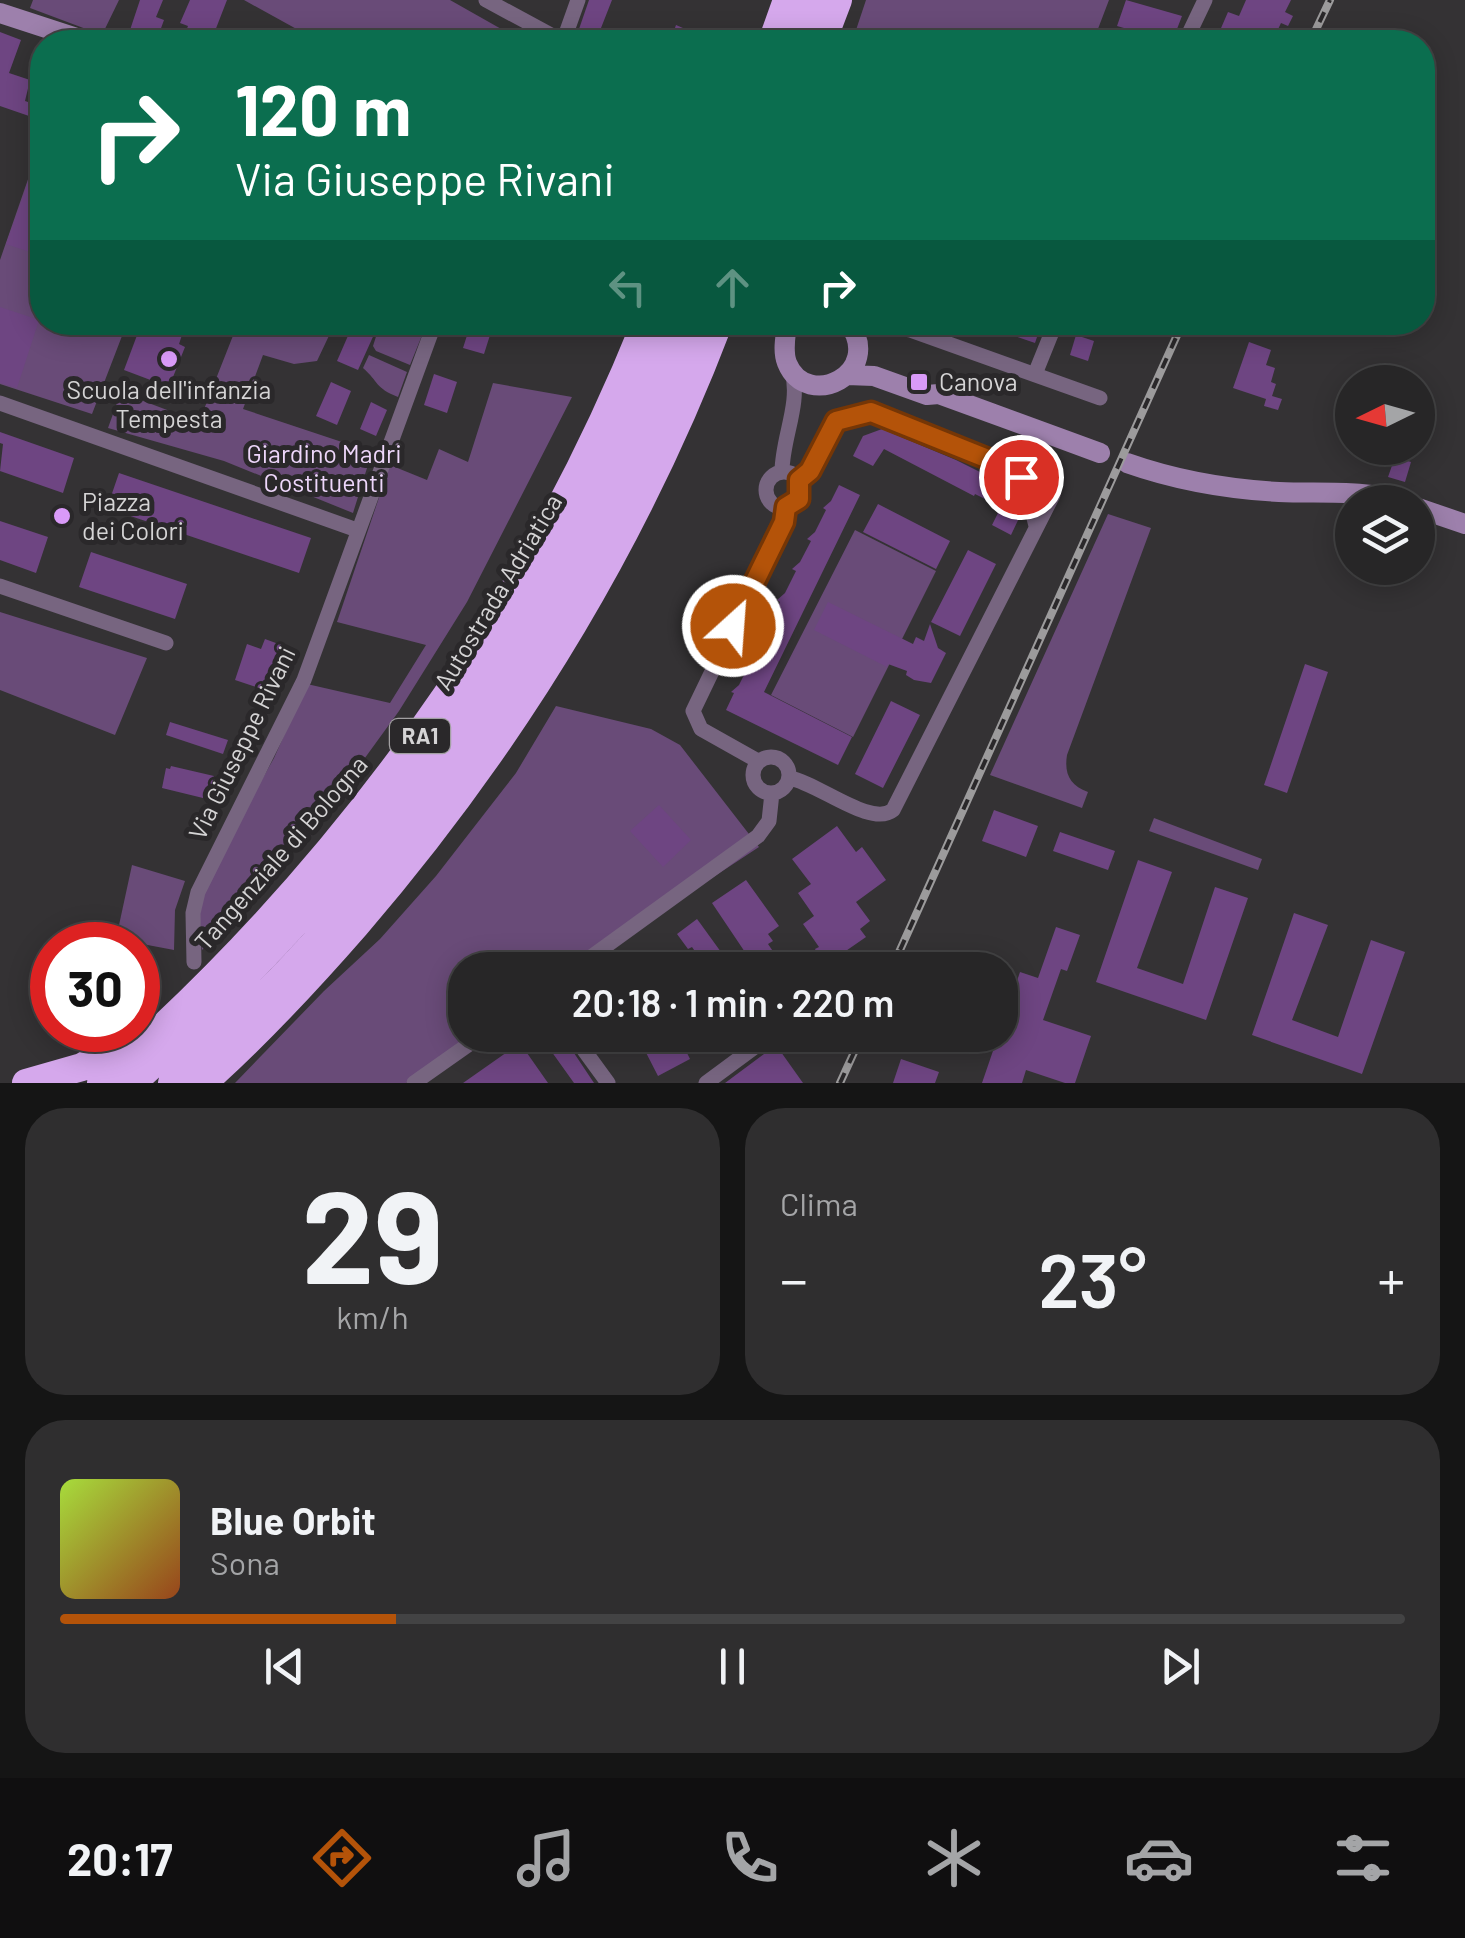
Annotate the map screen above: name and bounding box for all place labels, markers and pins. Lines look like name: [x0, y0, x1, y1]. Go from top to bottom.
marker: Scuola dell'infanzia Tempesta: [158, 348, 180, 370]
place label: Canova: [939, 366, 1018, 396]
marker: Canova: [908, 371, 930, 393]
place label: Scuola dell'infanzia Tempesta: [67, 374, 271, 433]
pin: [979, 435, 1064, 520]
place label: Piazza dei Colori: [82, 486, 184, 545]
marker: Piazza dei Colori: [51, 505, 73, 527]

